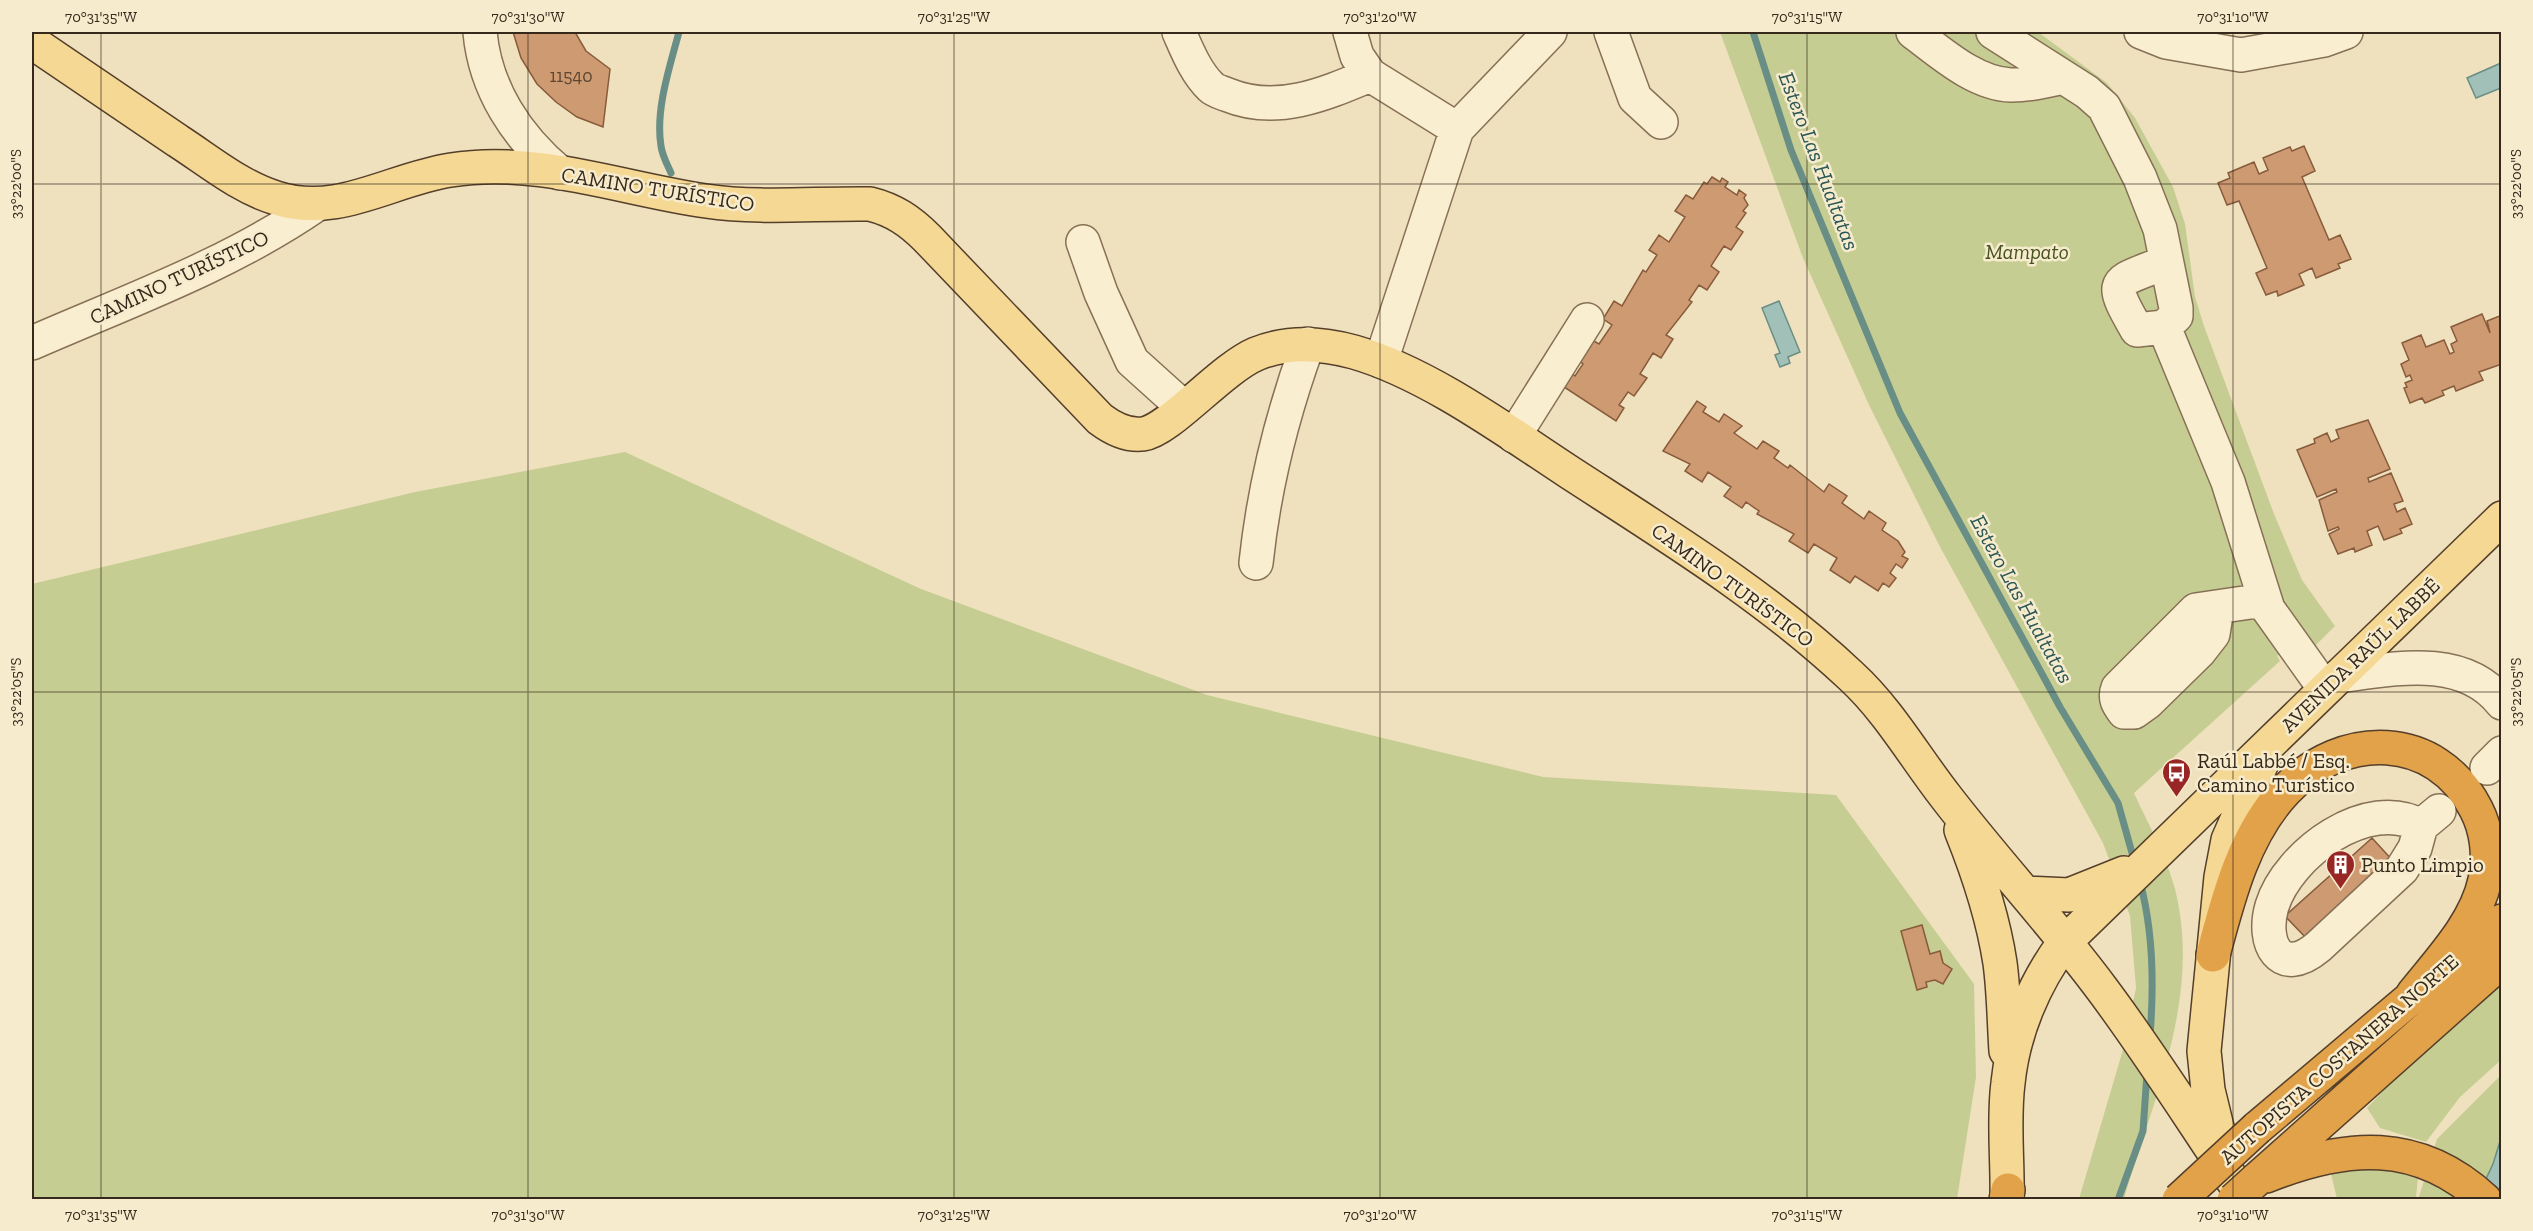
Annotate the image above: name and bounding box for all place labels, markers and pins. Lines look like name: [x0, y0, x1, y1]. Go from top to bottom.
place label: Raúl Labbé / Esq. Camino Turístico: [2197, 748, 2355, 797]
bus stop icon: Raúl Labbé / Esq. Camino Turístico: [2160, 756, 2192, 798]
building icon: Punto Limpio: [2324, 848, 2356, 890]
place label: Punto Limpio: [2361, 852, 2484, 877]

